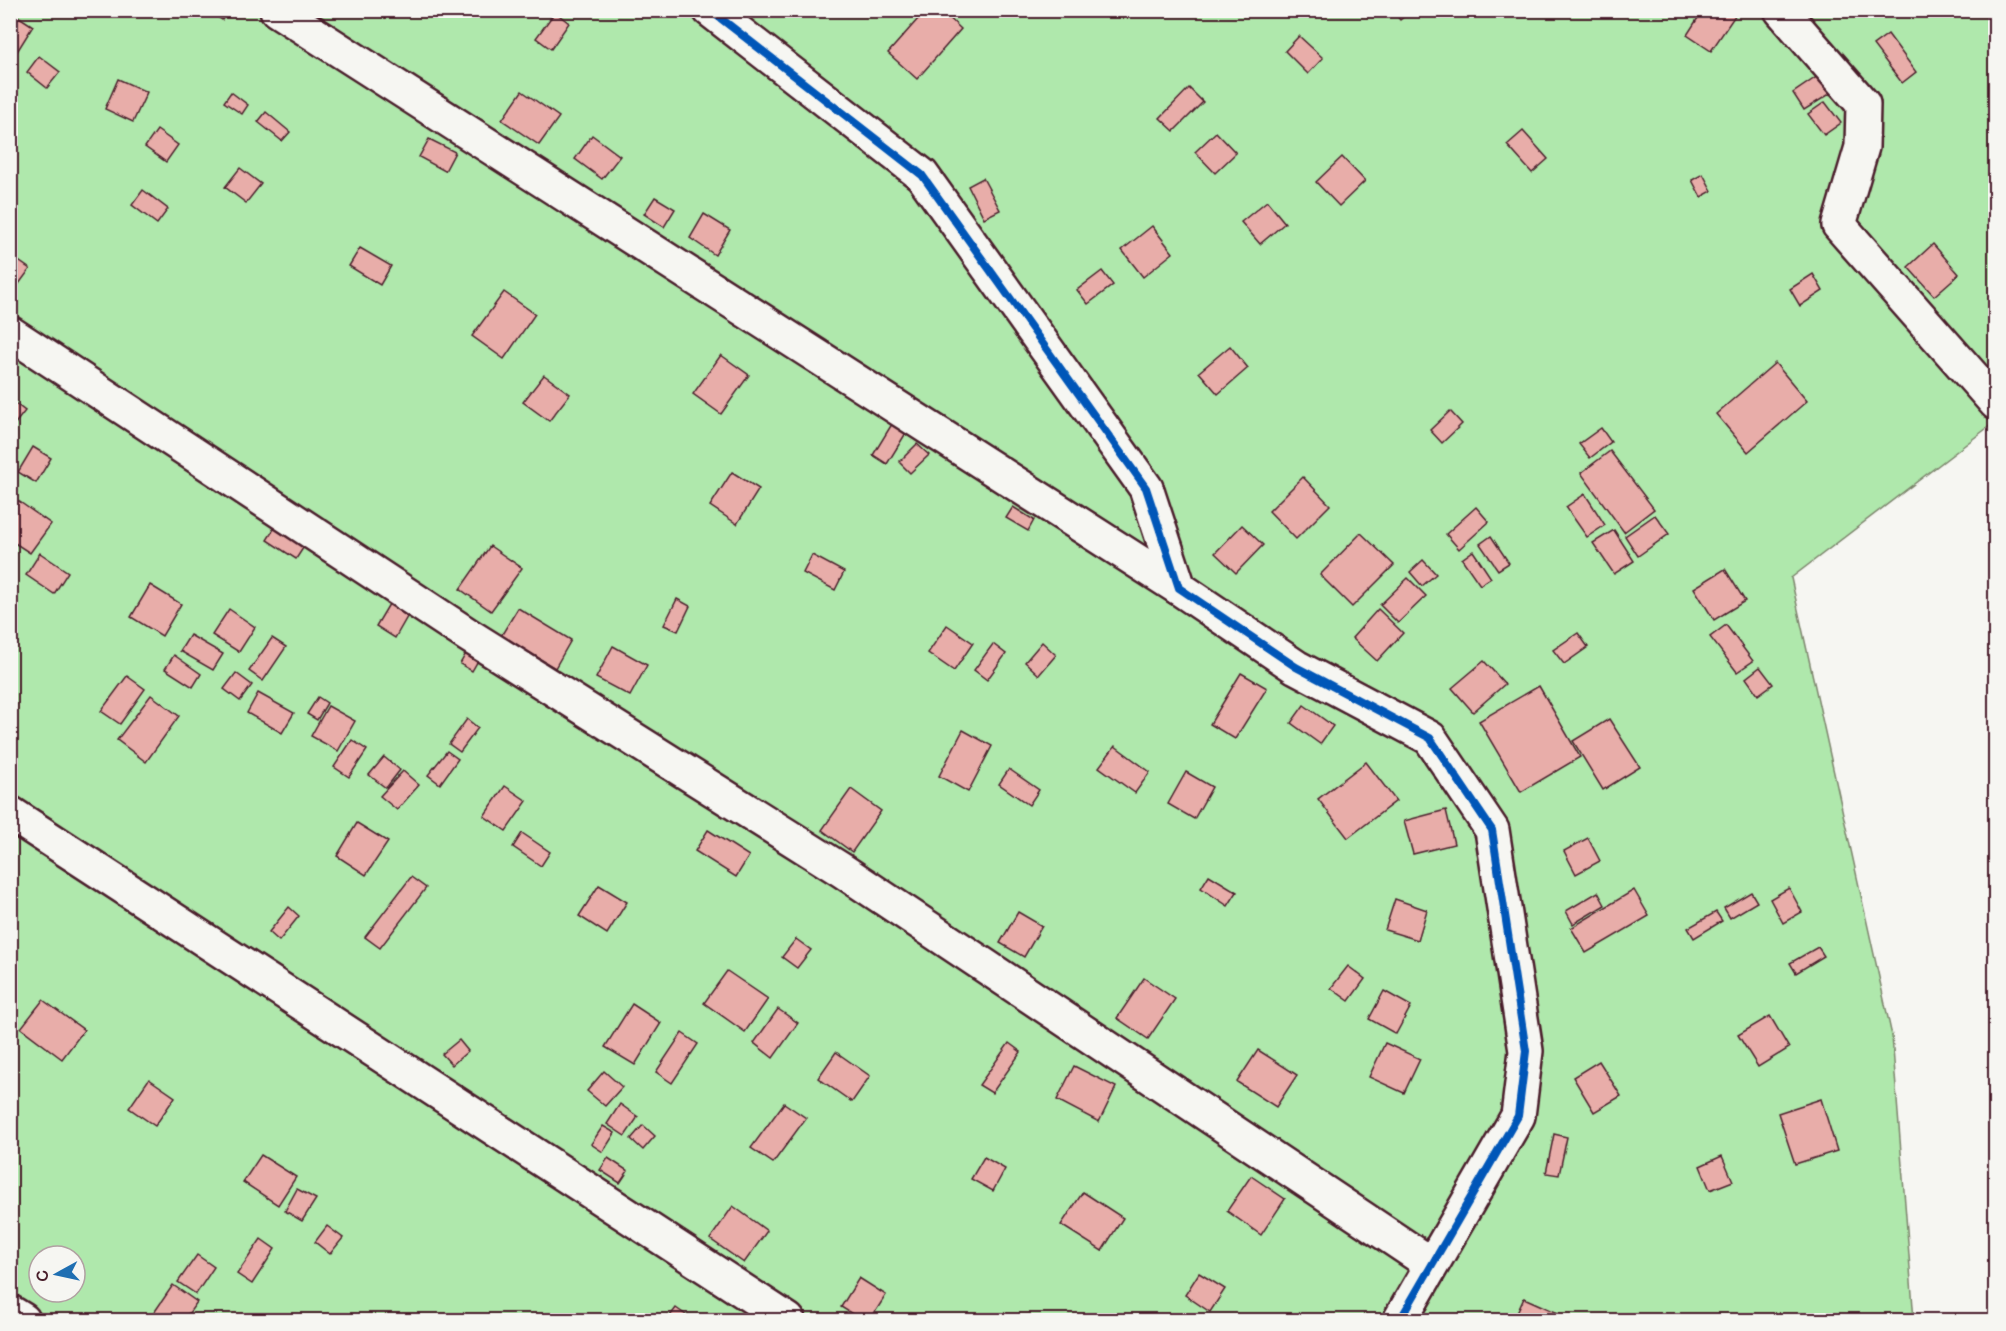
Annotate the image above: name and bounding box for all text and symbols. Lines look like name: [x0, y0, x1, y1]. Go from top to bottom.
north arrow: [27, 1244, 87, 1304]
text: С: [33, 1269, 54, 1283]

